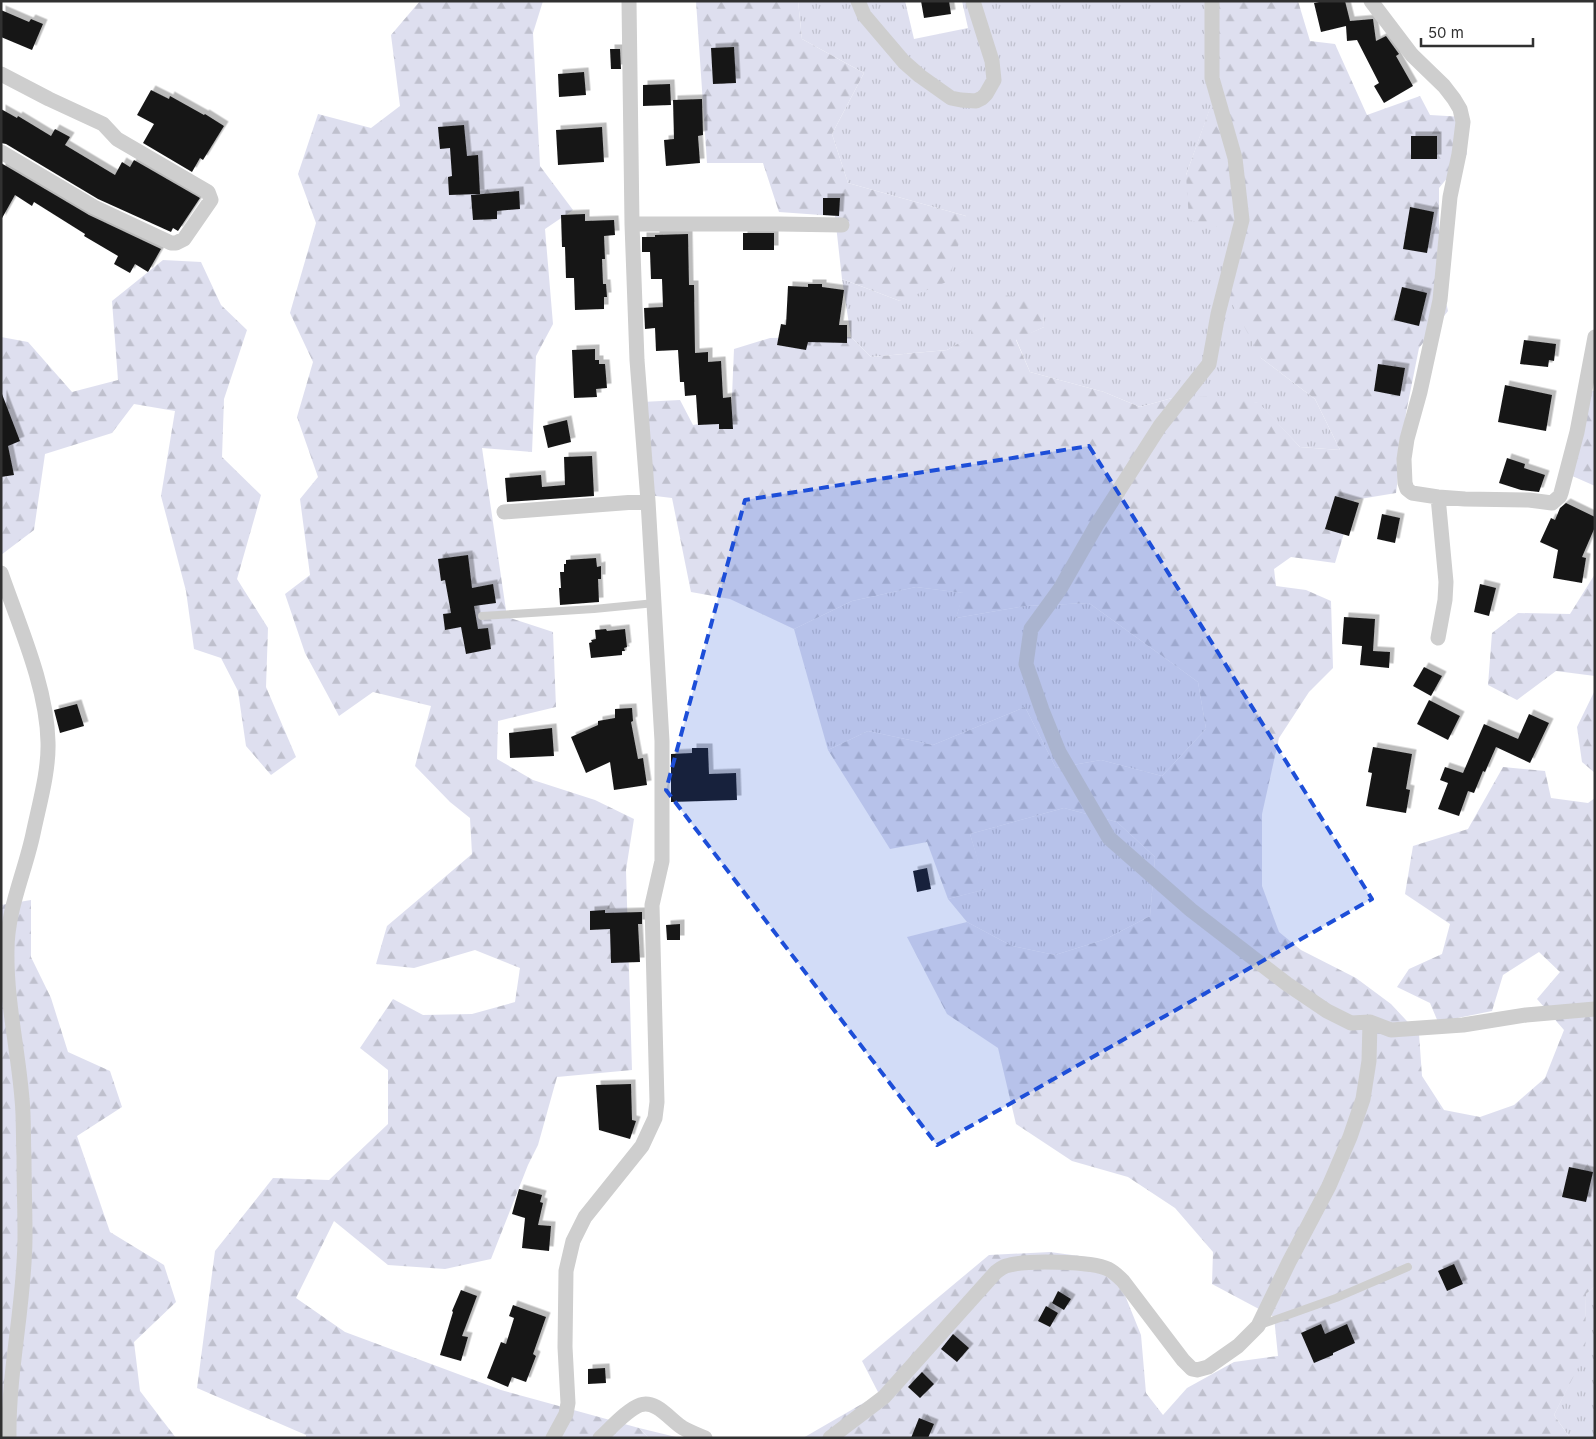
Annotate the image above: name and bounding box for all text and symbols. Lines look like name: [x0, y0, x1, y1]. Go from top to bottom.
scale bar: [1421, 15, 1534, 47]
text: 50 m: [1428, 23, 1464, 42]

